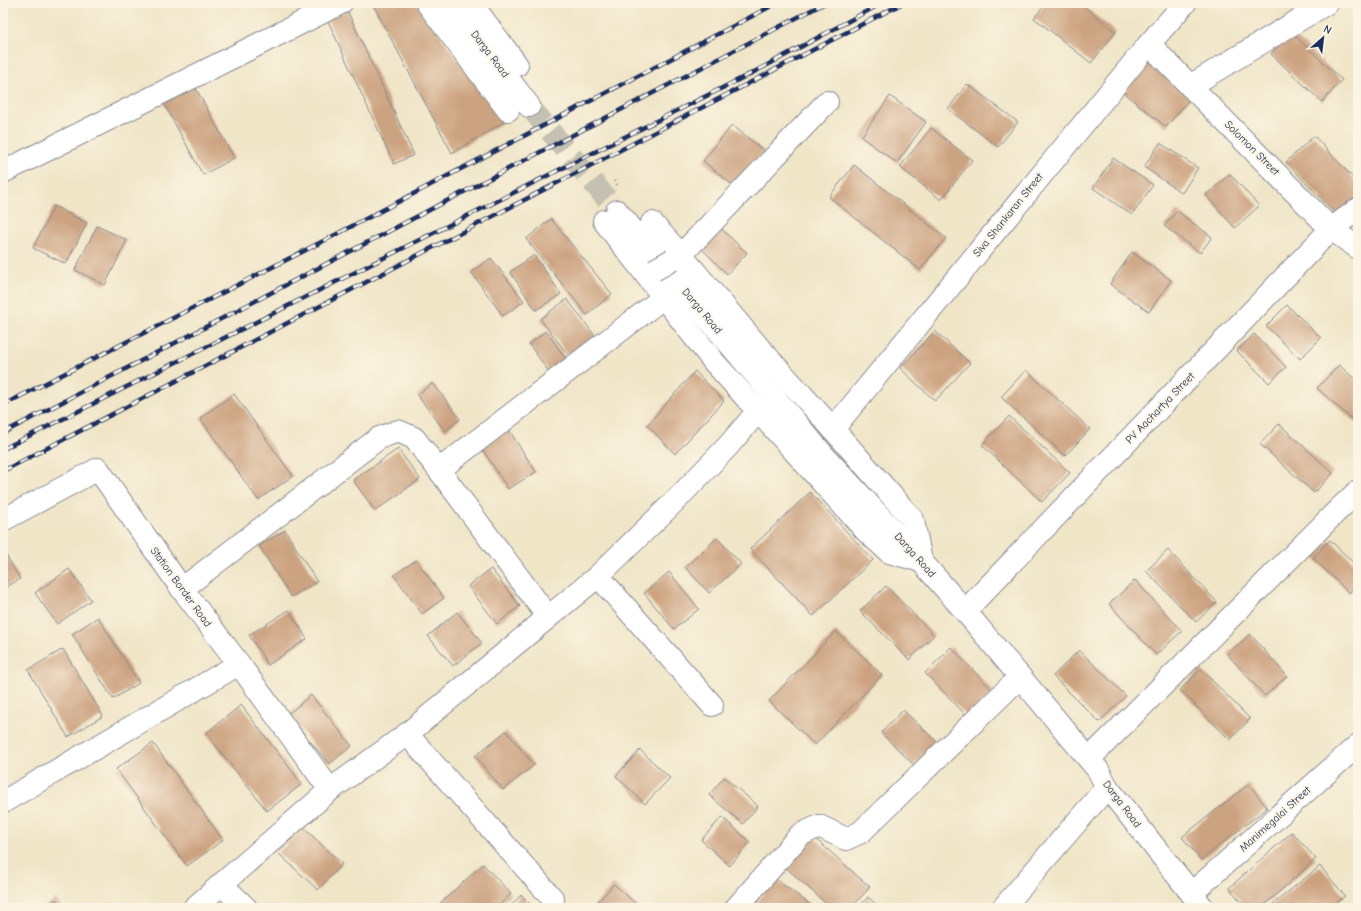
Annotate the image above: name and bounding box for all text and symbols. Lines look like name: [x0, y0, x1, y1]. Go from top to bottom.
north arrow: [1303, 18, 1343, 58]
text: N: [1321, 22, 1334, 37]
street label: Darga Road: [468, 28, 512, 80]
street label: Solomon Street: [1222, 118, 1283, 179]
street label: Siva Shankaran Street: [970, 170, 1046, 259]
street label: Darga Road: [679, 286, 725, 337]
street label: PV Aachartya Street: [1123, 369, 1198, 446]
street label: Darga Road: [892, 530, 939, 580]
street label: Station Border Road: [148, 545, 214, 630]
street label: Darga Road: [1100, 778, 1144, 830]
street label: Manimegalai Street: [1237, 783, 1314, 854]

